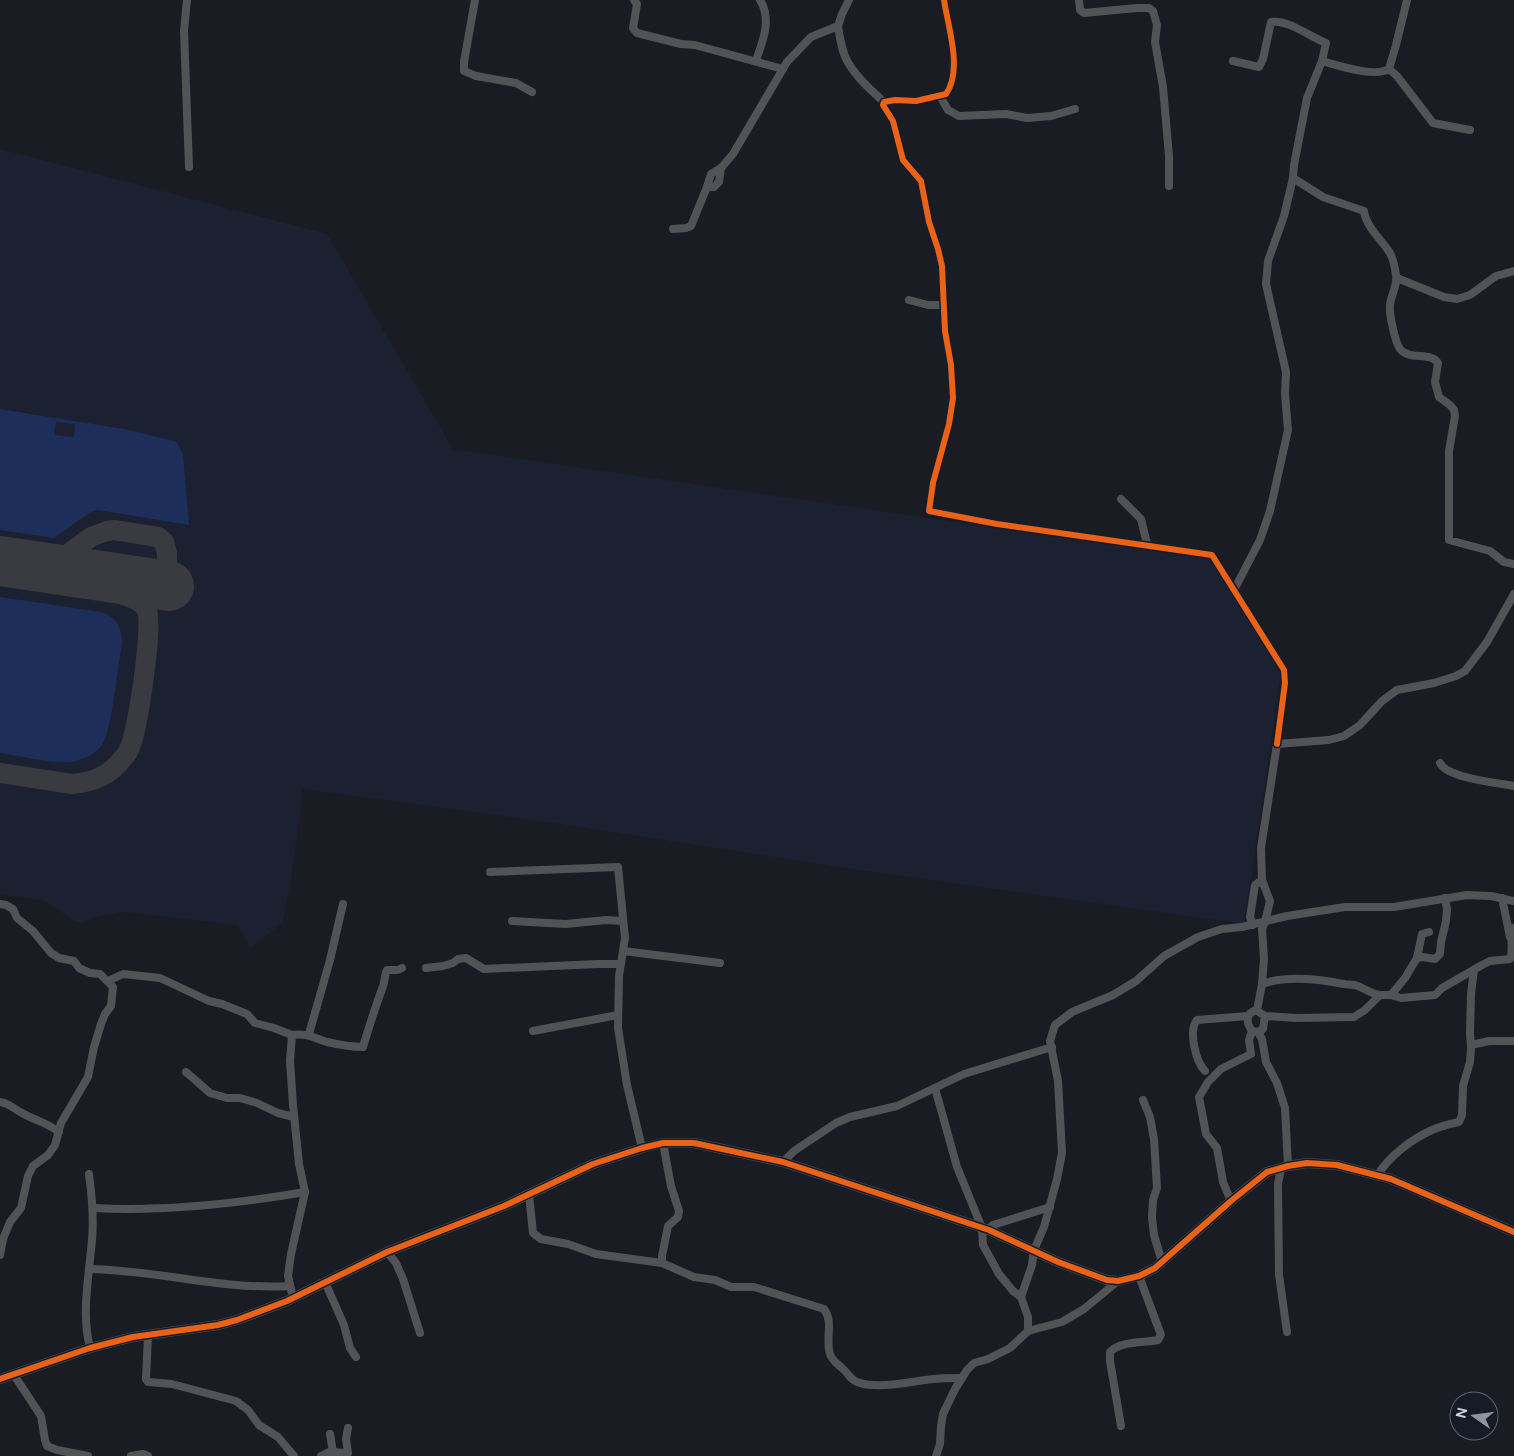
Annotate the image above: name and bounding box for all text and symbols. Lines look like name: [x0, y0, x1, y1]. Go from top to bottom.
north arrow: [1449, 1391, 1499, 1441]
text: N: [1451, 1406, 1471, 1420]

